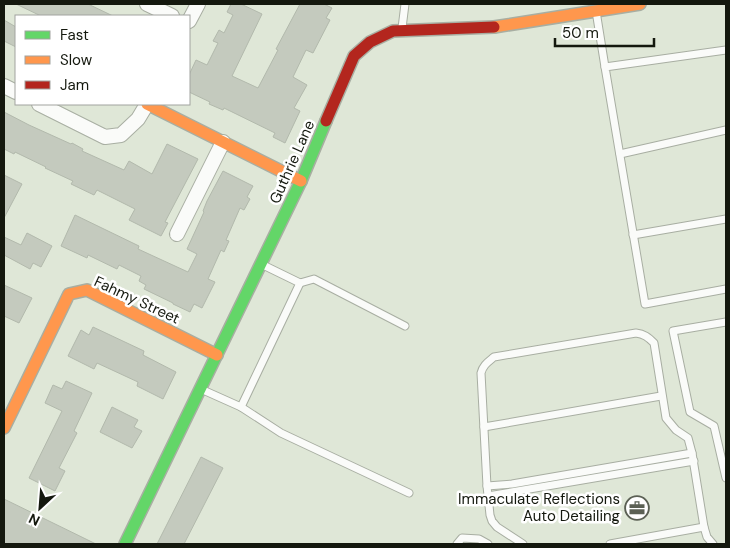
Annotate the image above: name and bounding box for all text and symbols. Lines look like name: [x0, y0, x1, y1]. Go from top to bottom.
legend: [15, 15, 190, 105]
scale bar: [555, 15, 654, 47]
text: 50 m: [562, 23, 599, 43]
text: Fast: [60, 25, 89, 45]
text: Slow: [60, 50, 93, 70]
text: Jam: [60, 75, 89, 95]
street label: Guthrie Lane: [265, 117, 319, 207]
street label: Fahmy Street: [91, 271, 183, 329]
north arrow: [15, 483, 65, 533]
place label: Immaculate Reflections Auto Detailing: [458, 489, 620, 526]
office icon: Immaculate Reflections Auto Detailing: [624, 495, 650, 521]
text: N: [26, 509, 43, 530]

